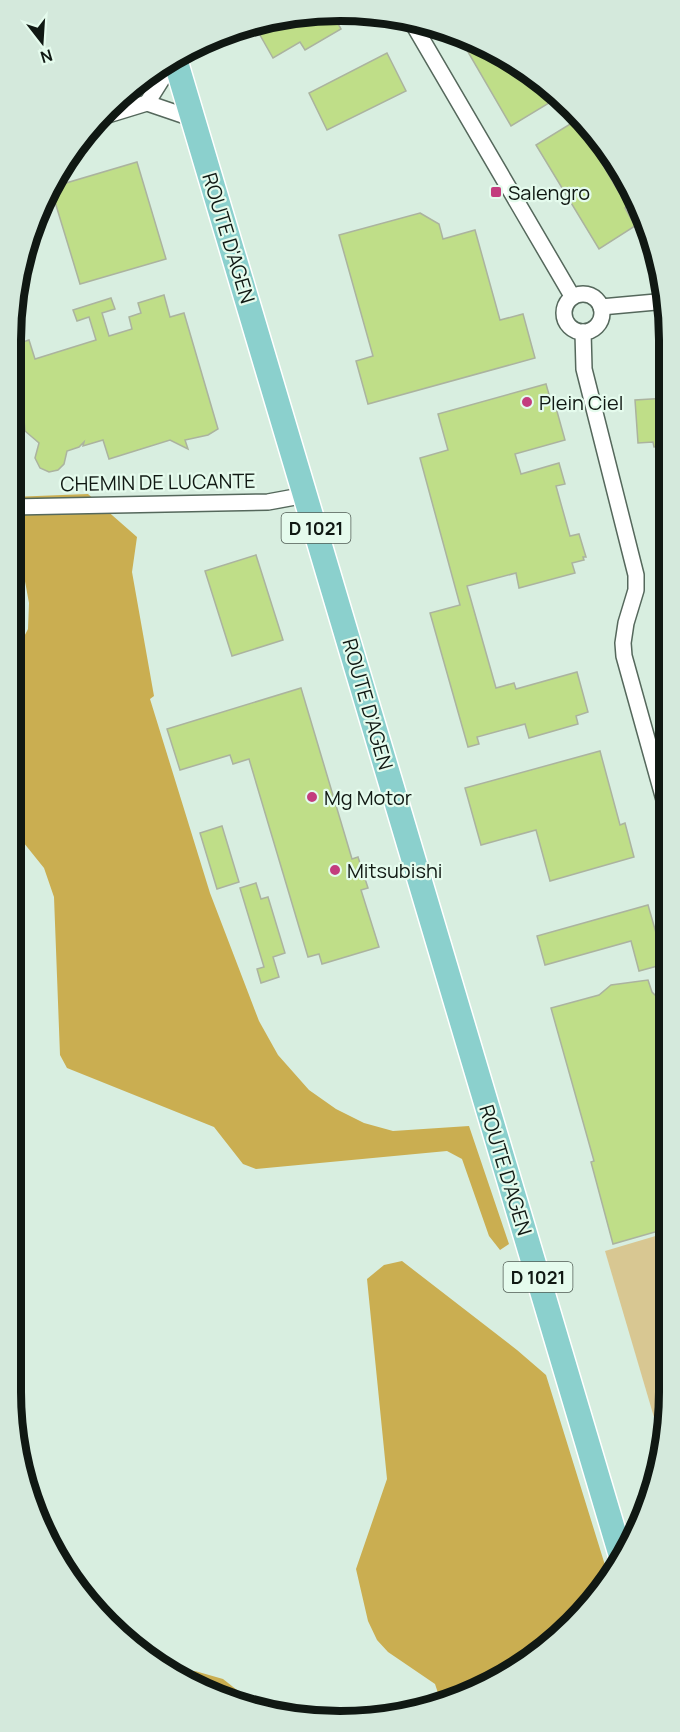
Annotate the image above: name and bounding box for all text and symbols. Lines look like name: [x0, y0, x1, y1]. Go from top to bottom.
north arrow: [12, 12, 72, 72]
text: N: [38, 44, 55, 69]
street label: ROUTE D'AGEN: [196, 169, 262, 307]
place label: Salengro: [508, 179, 590, 206]
marker: Salengro: [489, 185, 503, 199]
place label: Plein Ciel: [539, 389, 623, 416]
marker: Plein Ciel: [520, 395, 534, 409]
street label: CHEMIN DE LUCANTE: [60, 467, 256, 497]
road number: D 1021: [282, 513, 350, 543]
street label: ROUTE D'AGEN: [336, 635, 400, 773]
place label: Mg Motor: [324, 784, 412, 811]
marker: Mg Motor: [305, 790, 319, 804]
place label: Mitsubishi: [347, 857, 442, 884]
marker: Mitsubishi: [328, 863, 342, 877]
street label: ROUTE D'AGEN: [473, 1101, 539, 1239]
road number: D 1021: [504, 1262, 572, 1292]

